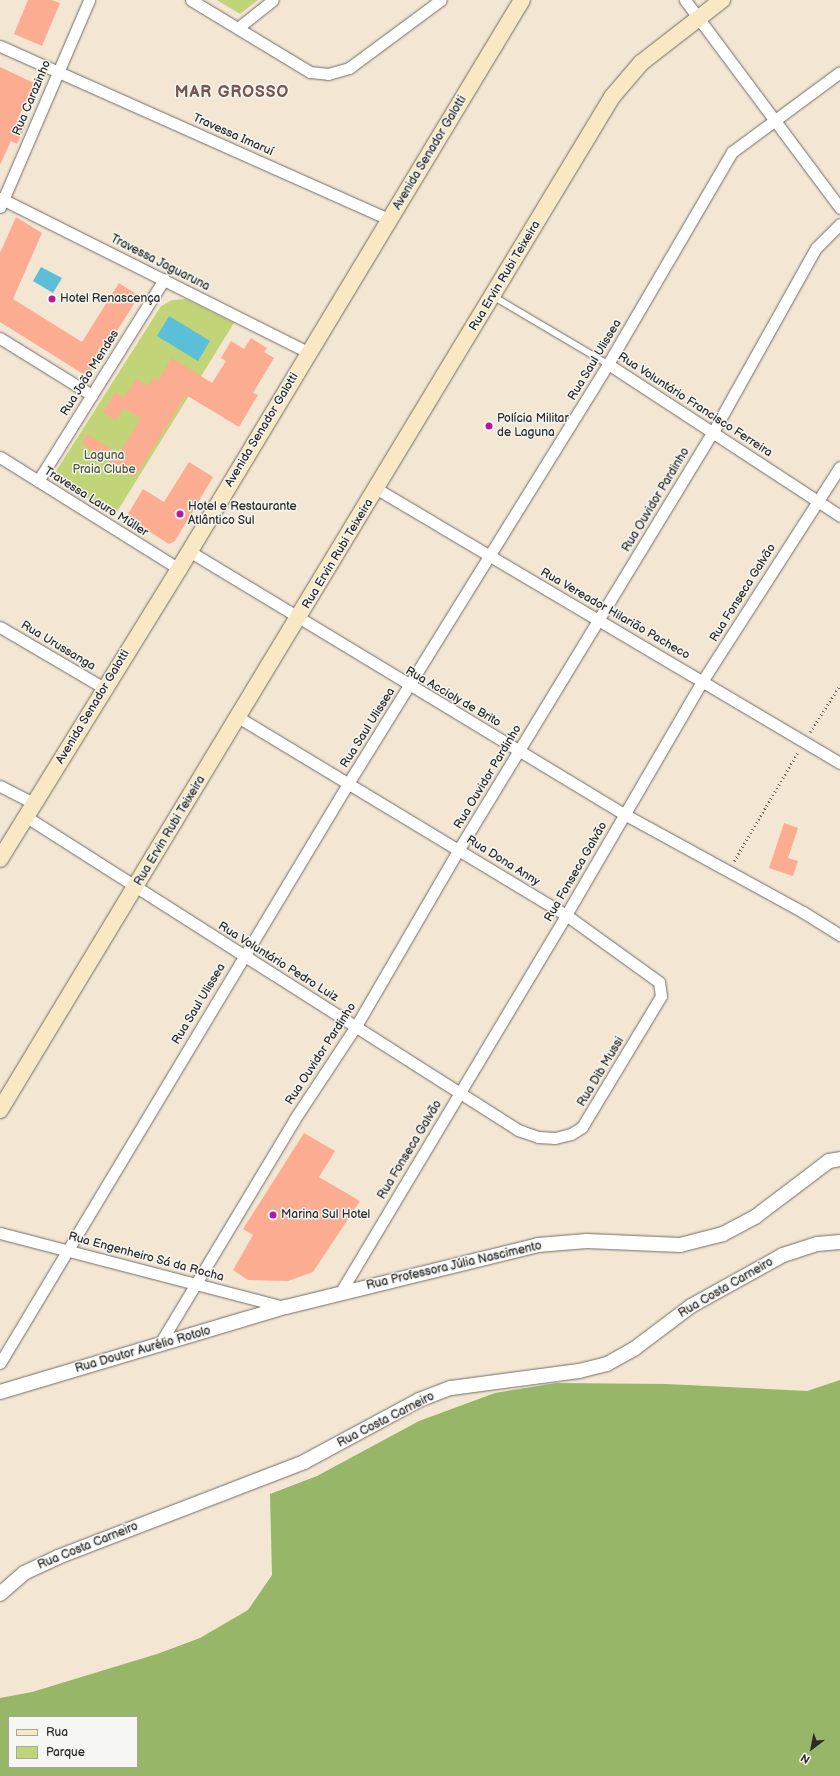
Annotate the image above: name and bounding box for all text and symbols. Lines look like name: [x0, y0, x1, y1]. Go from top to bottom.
street label: Rua Carazinho: [10, 58, 54, 138]
district label: MAR GROSSO: [175, 83, 289, 103]
street label: Avenida Senador Galotti: [390, 93, 470, 213]
street label: Travessa Imaruí: [191, 111, 275, 159]
street label: Rua Ervin Rubi Teixeira: [466, 218, 544, 334]
street label: Travessa Jaguaruna: [108, 232, 212, 294]
place label: Hotel Renascença: [60, 292, 160, 306]
marker: Hotel Renascença: [47, 294, 57, 304]
street label: Rua Saul Ulissea: [565, 317, 625, 403]
street label: Rua João Mendes: [58, 327, 122, 419]
street label: Rua Voluntário Francisco Ferreira: [615, 350, 775, 460]
street label: Avenida Senador Galotti: [222, 370, 302, 490]
place label: Polícia Militar de Laguna: [497, 412, 569, 440]
marker: Polícia Militar de Laguna: [484, 421, 494, 431]
street label: Rua Ouvidor Pardinho: [619, 445, 693, 555]
park label: Laguna Praia Clube: [72, 449, 136, 477]
street label: Travessa Lauro Müller: [41, 464, 151, 540]
street label: Rua Ervin Rubi Teixeira: [299, 496, 377, 612]
place label: Hotel e Restaurante Atlântico Sul: [188, 500, 297, 528]
marker: Hotel e Restaurante Atlântico Sul: [175, 509, 185, 519]
street label: Rua Fonseca Galvão: [707, 541, 779, 645]
street label: Rua Vereador Hilarião Pacheco: [538, 565, 692, 663]
street label: Rua Urussanga: [18, 618, 98, 674]
street label: Avenida Senador Galotti: [53, 647, 133, 767]
street label: Rua Accioly de Brito: [402, 664, 504, 730]
street label: Rua Saul Ulissea: [338, 685, 398, 771]
street label: Rua Ouvidor Pardinho: [451, 722, 525, 832]
street label: Rua Ervin Rubi Teixeira: [131, 773, 209, 889]
street label: Rua Fonseca Galvão: [542, 820, 610, 924]
street label: Rua Dona Anny: [464, 833, 542, 889]
street label: Rua Voluntário Pedro Luiz: [215, 919, 341, 1005]
street label: Rua Saul Ulissea: [169, 961, 229, 1047]
street label: Rua Ouvidor Pardinho: [283, 1000, 359, 1108]
street label: Rua Dib Mussi: [575, 1035, 627, 1109]
street label: Rua Fonseca Galvão: [375, 1098, 445, 1202]
place label: Marina Sul Hotel: [281, 1208, 371, 1222]
marker: Marina Sul Hotel: [268, 1210, 278, 1220]
street label: Rua Engenheiro Sá da Rocha: [66, 1229, 226, 1285]
street label: Rua Professora Júlia Nascimento: [365, 1239, 543, 1293]
street label: Rua Costa Carneiro: [676, 1255, 776, 1321]
street label: Rua Doutor Aurélio Rotolo: [74, 1324, 212, 1376]
street label: Rua Costa Carneiro: [335, 1389, 437, 1451]
street label: Rua Costa Carneiro: [36, 1519, 140, 1573]
legend: [8, 1716, 138, 1768]
text: Rua: [46, 1725, 68, 1740]
north arrow: [792, 1728, 832, 1768]
text: Parque: [46, 1745, 85, 1760]
text: N: [798, 1751, 812, 1766]

